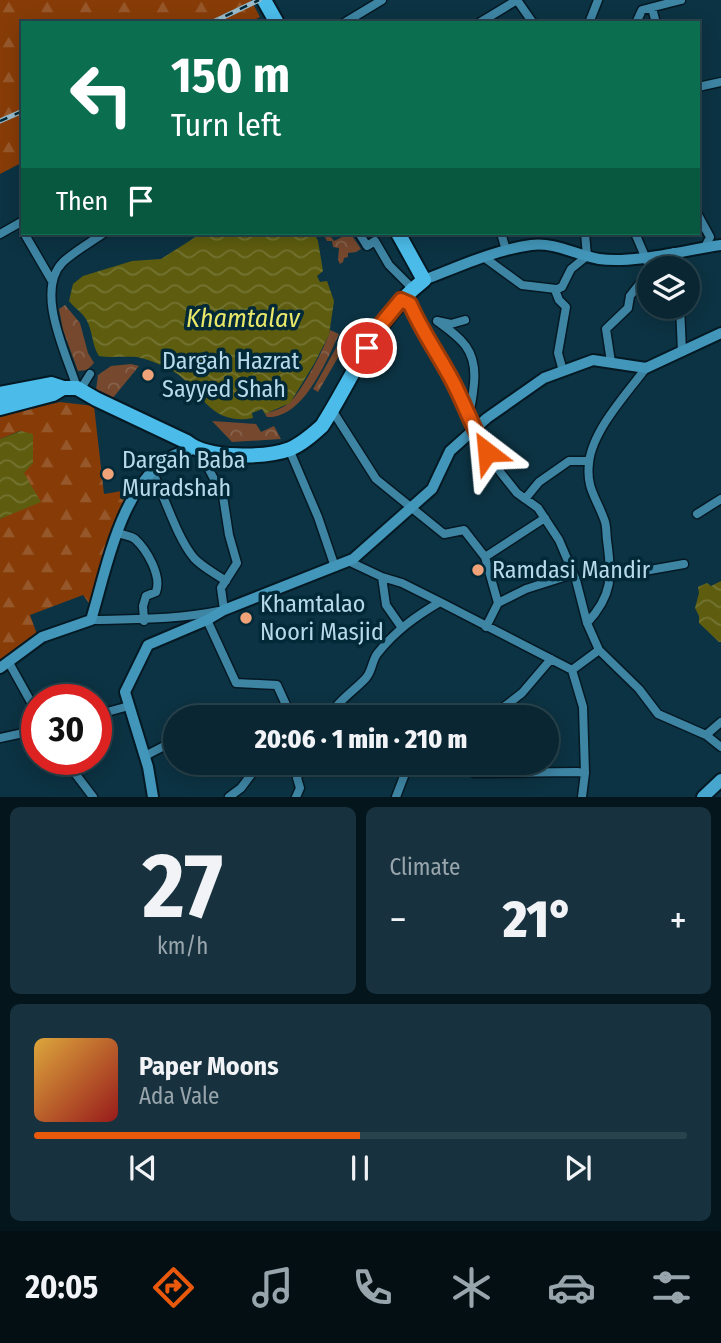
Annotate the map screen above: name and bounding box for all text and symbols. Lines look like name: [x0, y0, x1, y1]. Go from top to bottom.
text: 150 m: [171, 46, 290, 105]
icon: left: [56, 49, 147, 140]
text: Turn left: [171, 106, 281, 144]
icon: arrive: [122, 182, 160, 220]
text: Then: [56, 186, 108, 217]
map controls: [637, 256, 700, 319]
button: layers: [637, 256, 700, 319]
water label: Khamtalav: [186, 303, 301, 334]
pin: [337, 318, 397, 378]
icon: arrive: [348, 329, 386, 367]
place label: Dargah Hazrat Sayyed Shah: [162, 347, 300, 403]
marker: Dargah Hazrat Sayyed Shah: [140, 367, 156, 383]
position arrow: [450, 415, 524, 489]
place label: Dargah Baba Muradshah: [122, 446, 246, 502]
marker: Dargah Baba Muradshah: [100, 466, 116, 482]
place label: Ramdasi Mandir: [492, 556, 651, 584]
marker: Ramdasi Mandir: [470, 562, 486, 578]
place label: Khamtalao Noori Masjid: [260, 590, 384, 646]
marker: Khamtalao Noori Masjid: [238, 610, 254, 626]
speed limit sign: 30: [21, 684, 112, 775]
text: 20:06 · 1 min · 210 m: [255, 724, 467, 755]
text: 27: [143, 832, 223, 941]
text: Climate: [390, 853, 460, 881]
text: 21°: [503, 888, 573, 951]
text: −: [390, 897, 407, 943]
text: +: [670, 897, 687, 943]
text: km/h: [157, 932, 208, 960]
text: Paper Moons: [139, 1051, 279, 1082]
text: Ada Vale: [139, 1082, 219, 1110]
icon: previous: [124, 1149, 162, 1187]
icon: pause: [341, 1149, 379, 1187]
icon: next: [559, 1149, 597, 1187]
icon: directions: [149, 1263, 198, 1312]
icon: music: [248, 1263, 297, 1312]
icon: phone: [348, 1263, 397, 1312]
icon: climate: [447, 1263, 496, 1312]
icon: car: [547, 1263, 596, 1312]
icon: filters: [647, 1263, 696, 1312]
text: 20:05: [25, 1268, 98, 1306]

